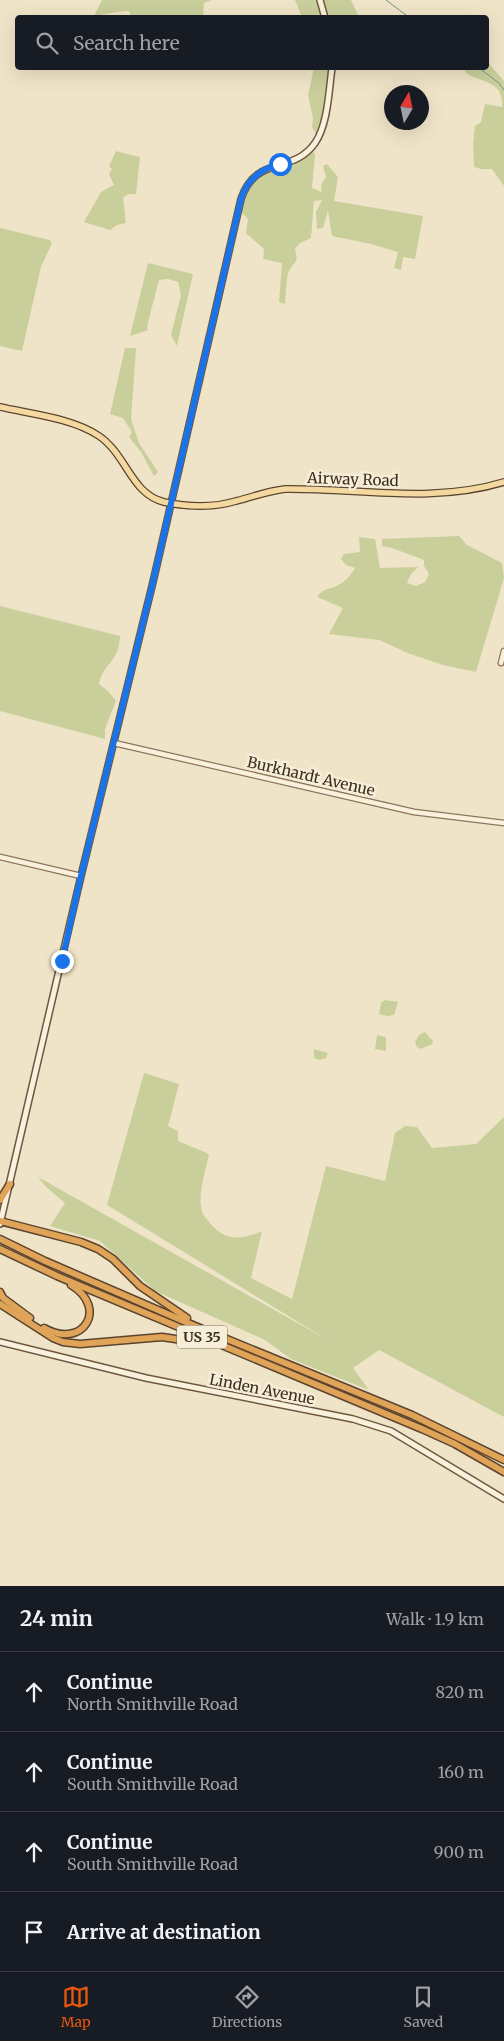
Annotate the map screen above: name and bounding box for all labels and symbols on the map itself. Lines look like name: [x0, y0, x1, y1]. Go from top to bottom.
north arrow: [384, 85, 429, 130]
route start: [269, 153, 292, 176]
street label: Airway Road: [306, 468, 399, 490]
street label: Burkhardt Avenue: [245, 752, 377, 800]
route end: [51, 950, 74, 973]
road number: US 35: [177, 1325, 227, 1348]
street label: Linden Avenue: [208, 1369, 317, 1409]

